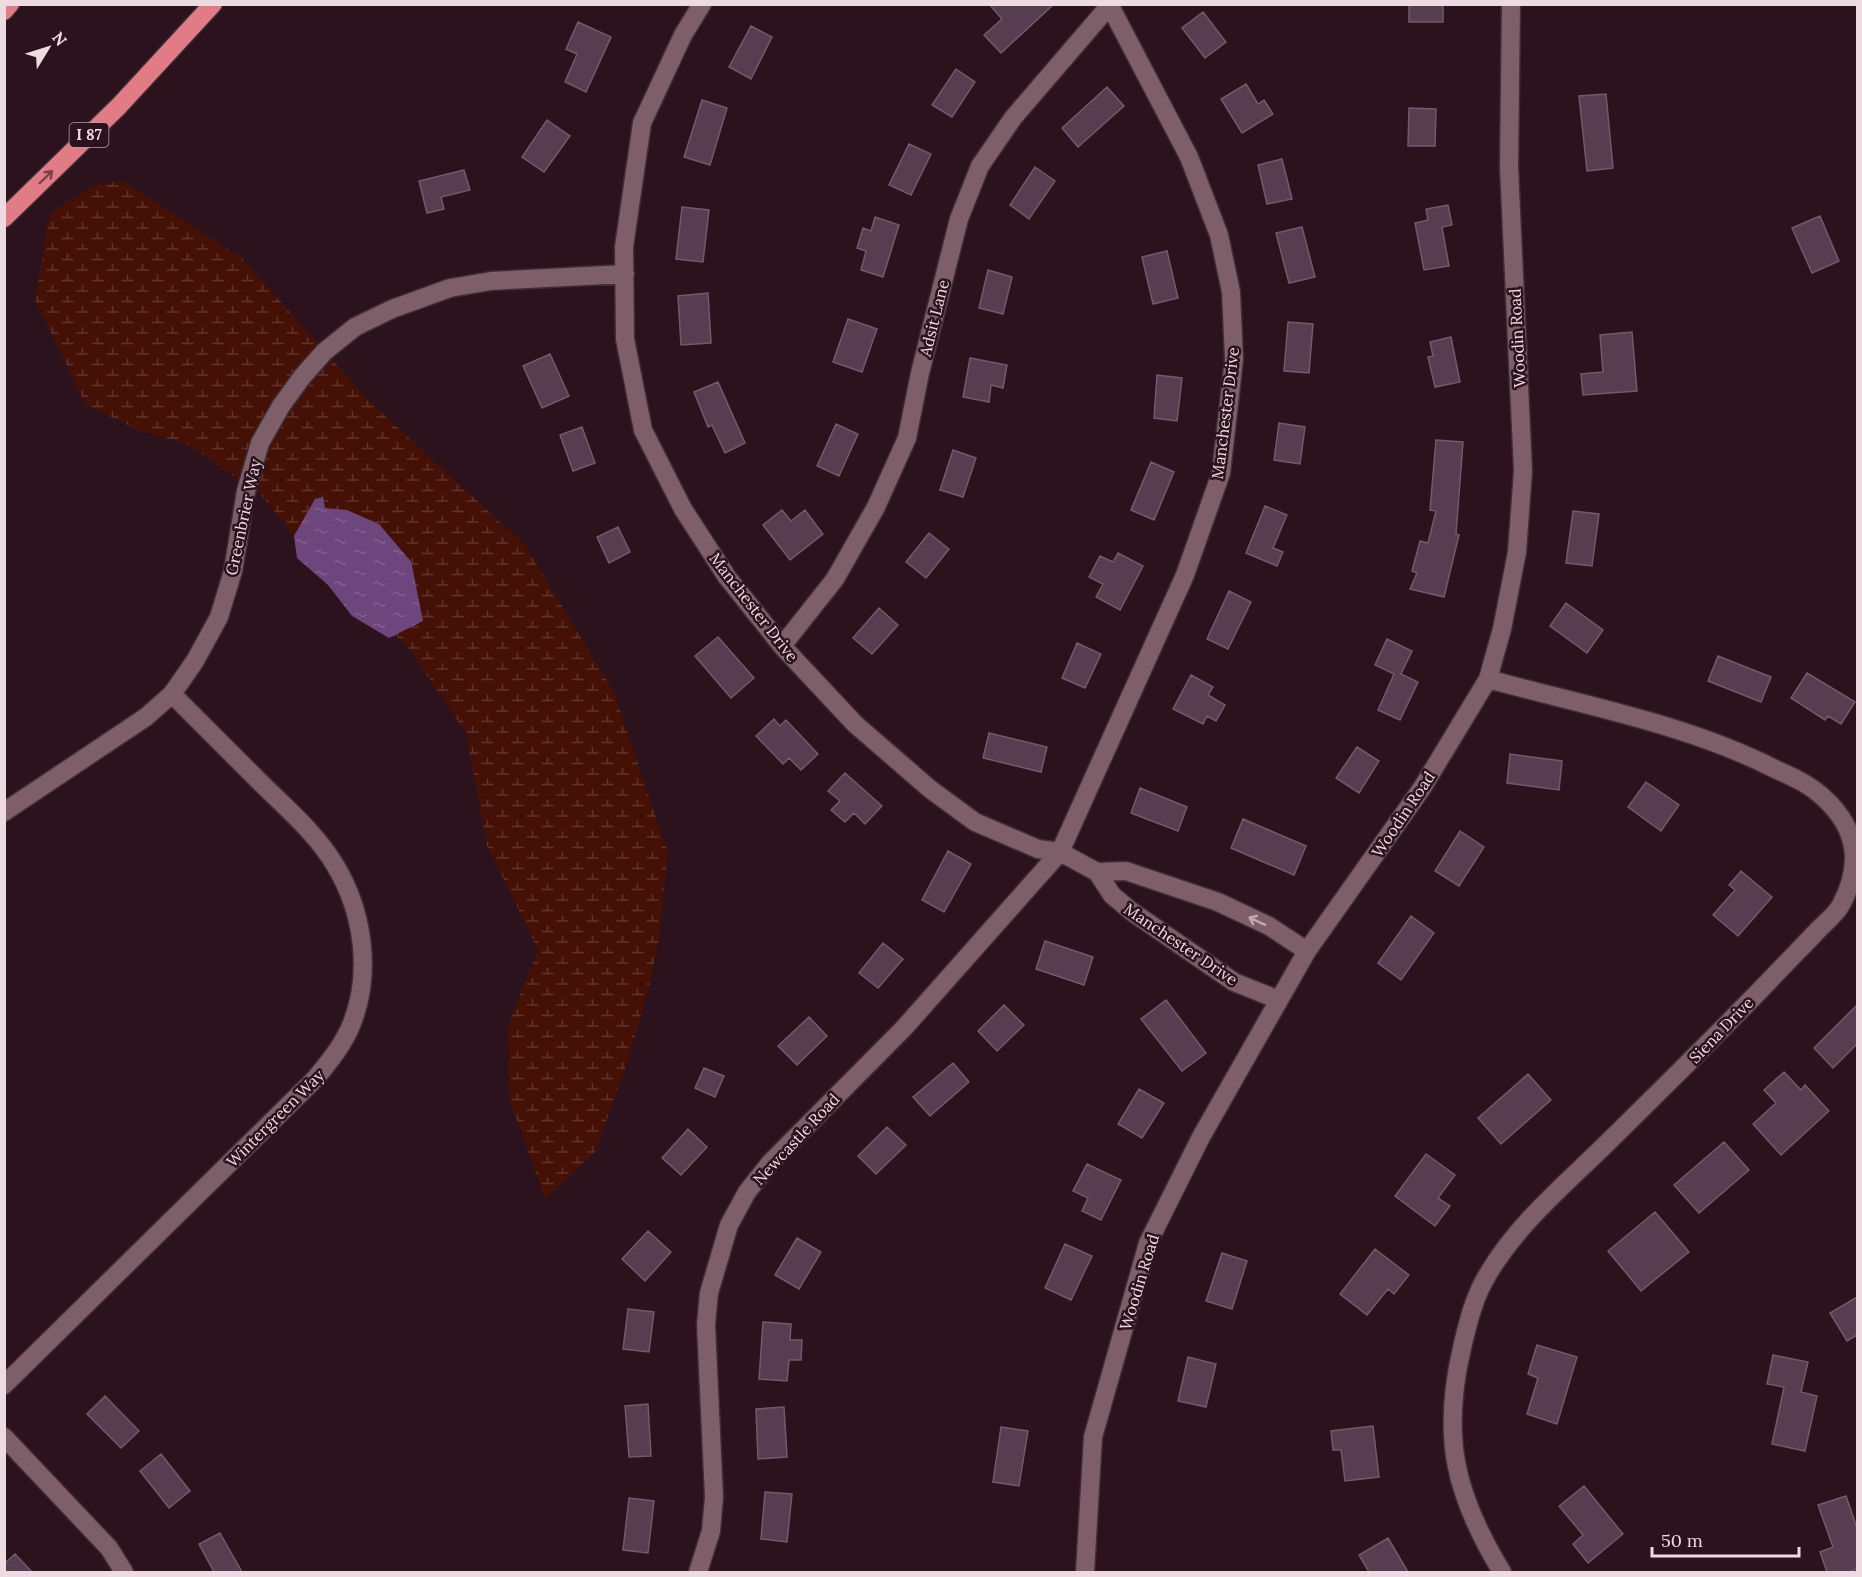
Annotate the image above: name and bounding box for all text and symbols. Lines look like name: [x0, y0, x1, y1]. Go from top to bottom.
north arrow: [18, 18, 78, 78]
text: N: [48, 28, 72, 50]
road number: I 87: [70, 123, 109, 147]
one-way arrow: [39, 170, 54, 185]
street label: Adsit Lane: [915, 277, 953, 359]
street label: Woodin Road: [1504, 288, 1530, 388]
street label: Manchester Drive: [1207, 346, 1243, 480]
street label: Greenbrier Way: [221, 457, 265, 577]
street label: Manchester Drive: [705, 548, 803, 666]
street label: Woodin Road: [1367, 767, 1439, 861]
street label: Manchester Drive: [1120, 899, 1242, 990]
one-way arrow: [1248, 914, 1266, 926]
street label: Siena Drive: [1685, 992, 1758, 1067]
street label: Wintergreen Way: [222, 1065, 328, 1171]
street label: Newcastle Road: [748, 1089, 844, 1189]
street label: Woodin Road: [1115, 1231, 1163, 1332]
scale bar: [1652, 1520, 1799, 1558]
text: 50 m: [1661, 1529, 1703, 1552]

